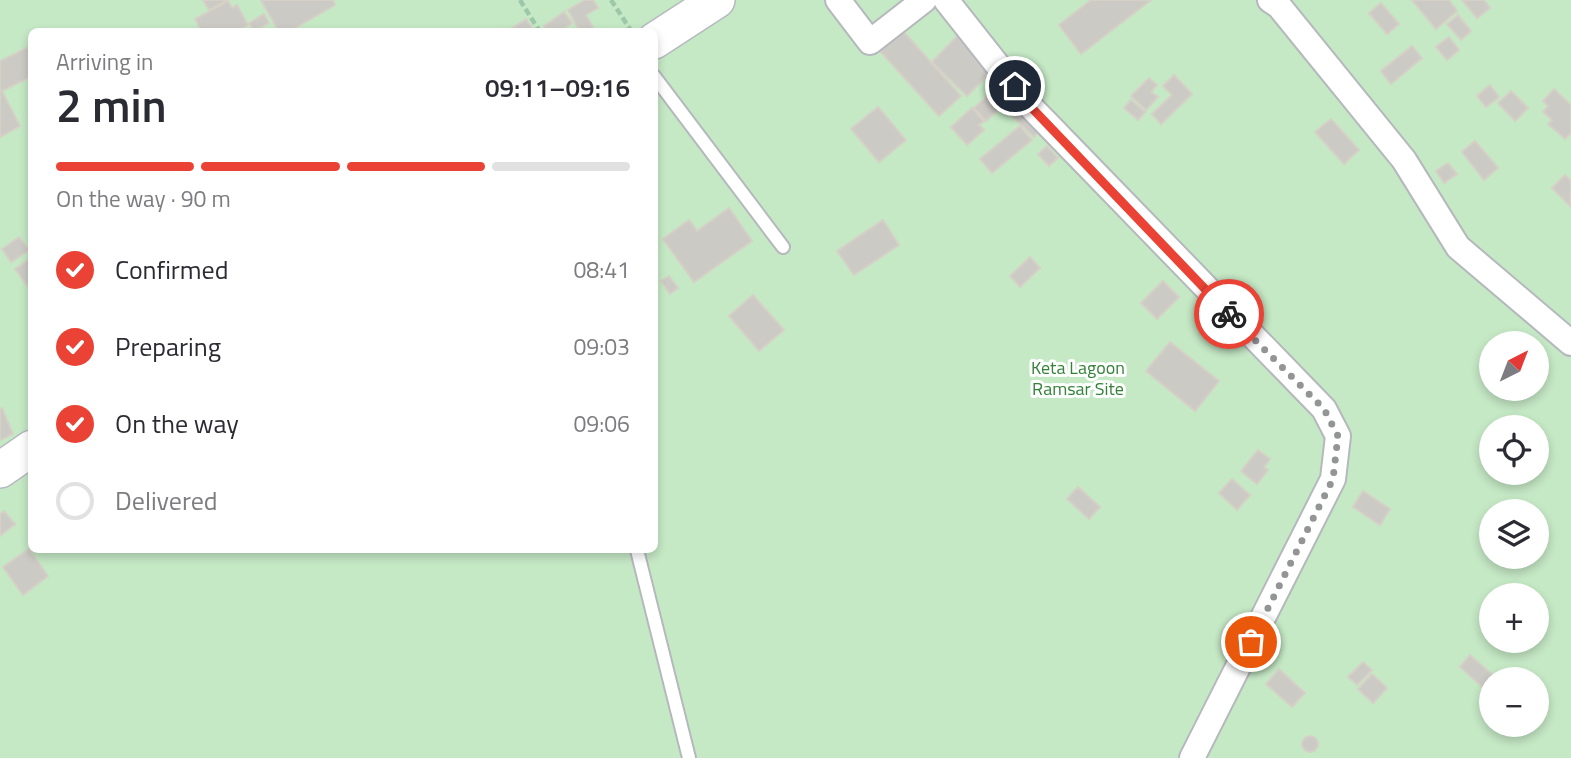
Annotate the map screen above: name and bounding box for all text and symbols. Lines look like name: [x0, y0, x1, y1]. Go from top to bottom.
text: Arriving in: [56, 44, 153, 79]
pin: [985, 56, 1045, 116]
icon: home: [996, 67, 1034, 105]
text: 09:11–09:16: [485, 68, 630, 107]
text: 2 min: [56, 70, 167, 140]
text: On the way · 90 m: [56, 181, 231, 216]
text: Confirmed: [115, 250, 229, 289]
icon: check: [56, 251, 94, 289]
text: 08:41: [573, 252, 630, 287]
courier: [1194, 279, 1264, 349]
icon: bike: [1210, 295, 1248, 333]
text: Preparing: [115, 327, 221, 366]
icon: check: [56, 328, 94, 366]
text: 09:03: [573, 329, 630, 364]
north arrow: [1479, 331, 1549, 401]
map controls: [1479, 331, 1549, 737]
park label: Keta Lagoon Ramsar Site: [1031, 354, 1125, 402]
text: On the way: [115, 404, 239, 443]
icon: check: [56, 405, 94, 443]
text: 09:06: [573, 406, 630, 441]
button: locate: [1479, 415, 1549, 485]
text: Delivered: [115, 481, 218, 520]
button: layers: [1479, 499, 1549, 569]
button: +: [1479, 583, 1549, 653]
pin: [1221, 612, 1281, 672]
icon: bag: [1232, 623, 1270, 661]
button: −: [1479, 667, 1549, 737]

